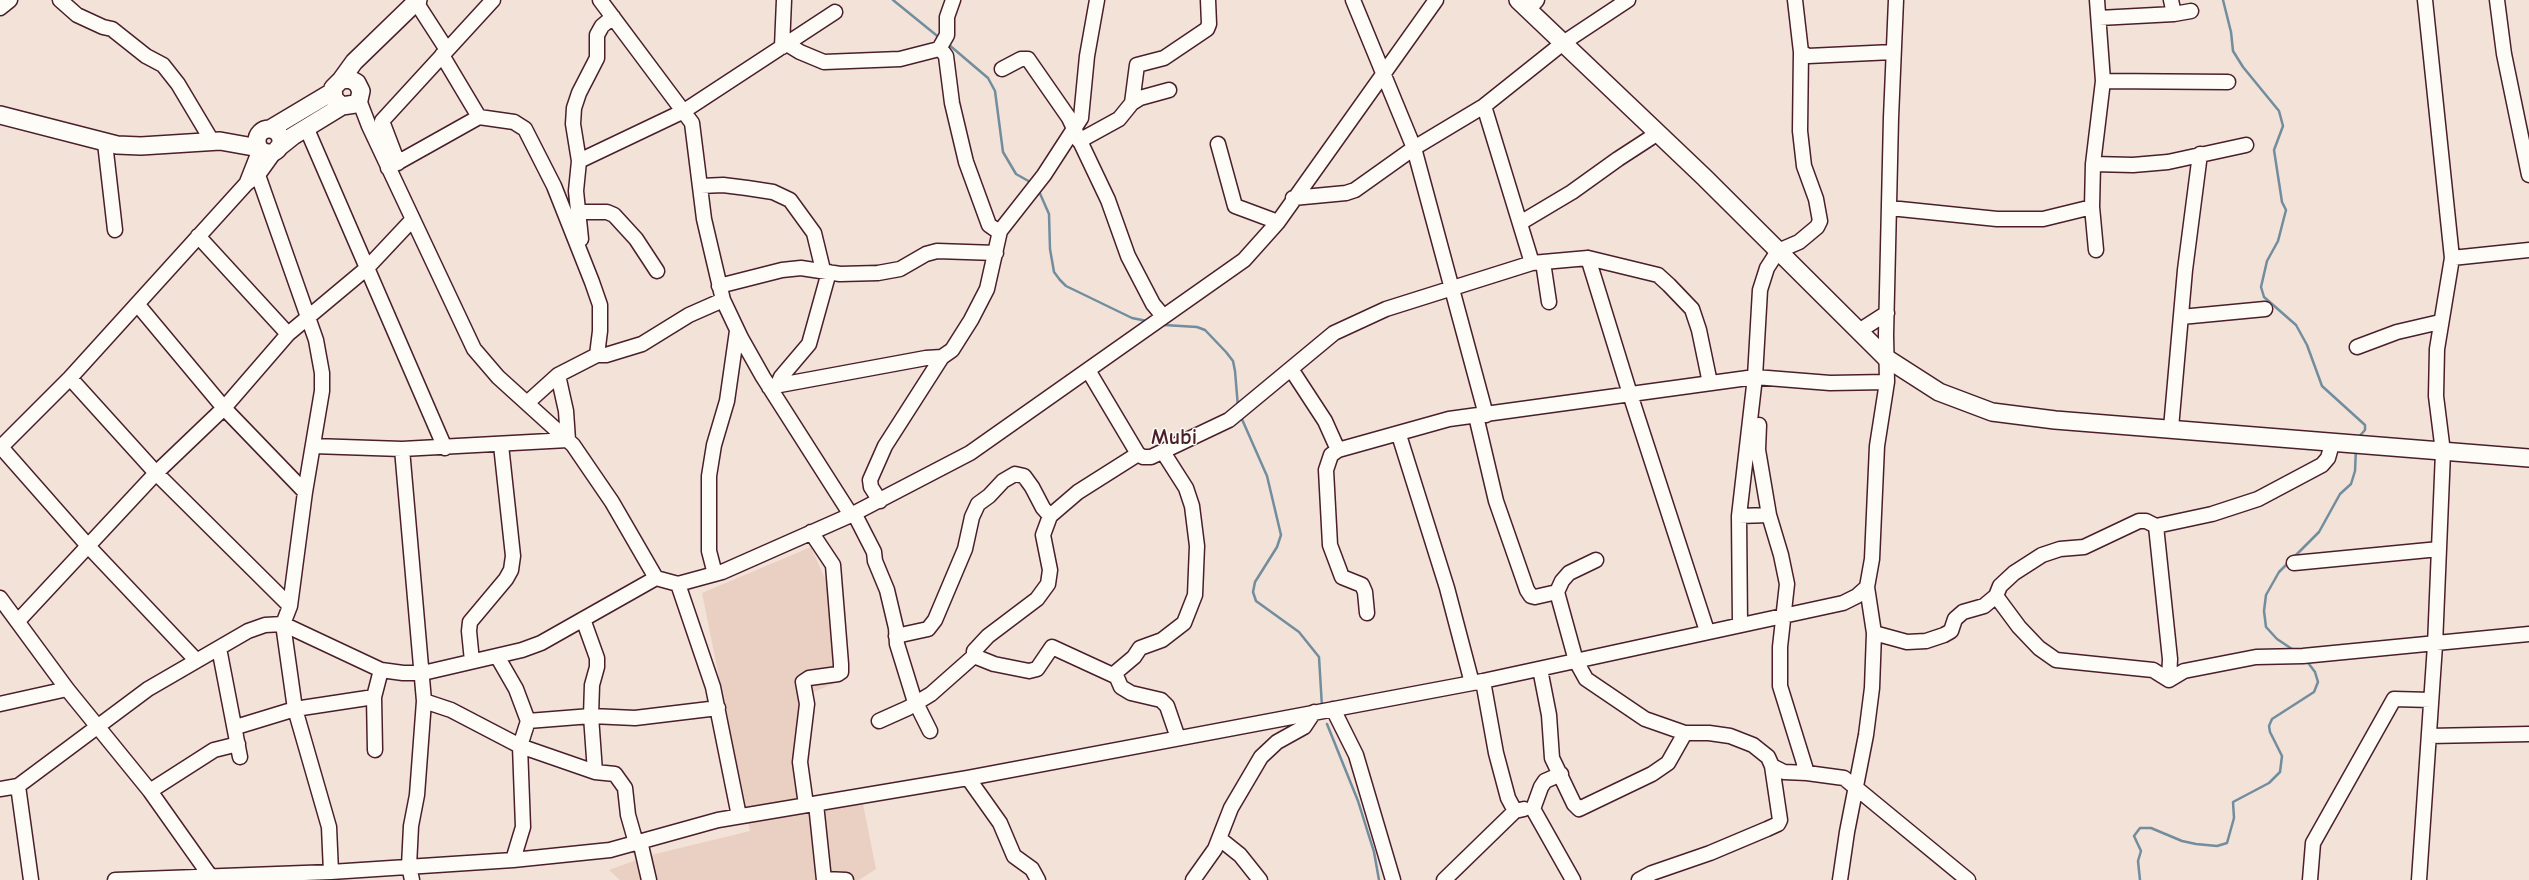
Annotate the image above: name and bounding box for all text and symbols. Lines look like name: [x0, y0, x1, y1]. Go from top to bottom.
district label: Mubi: [1151, 425, 1197, 451]

